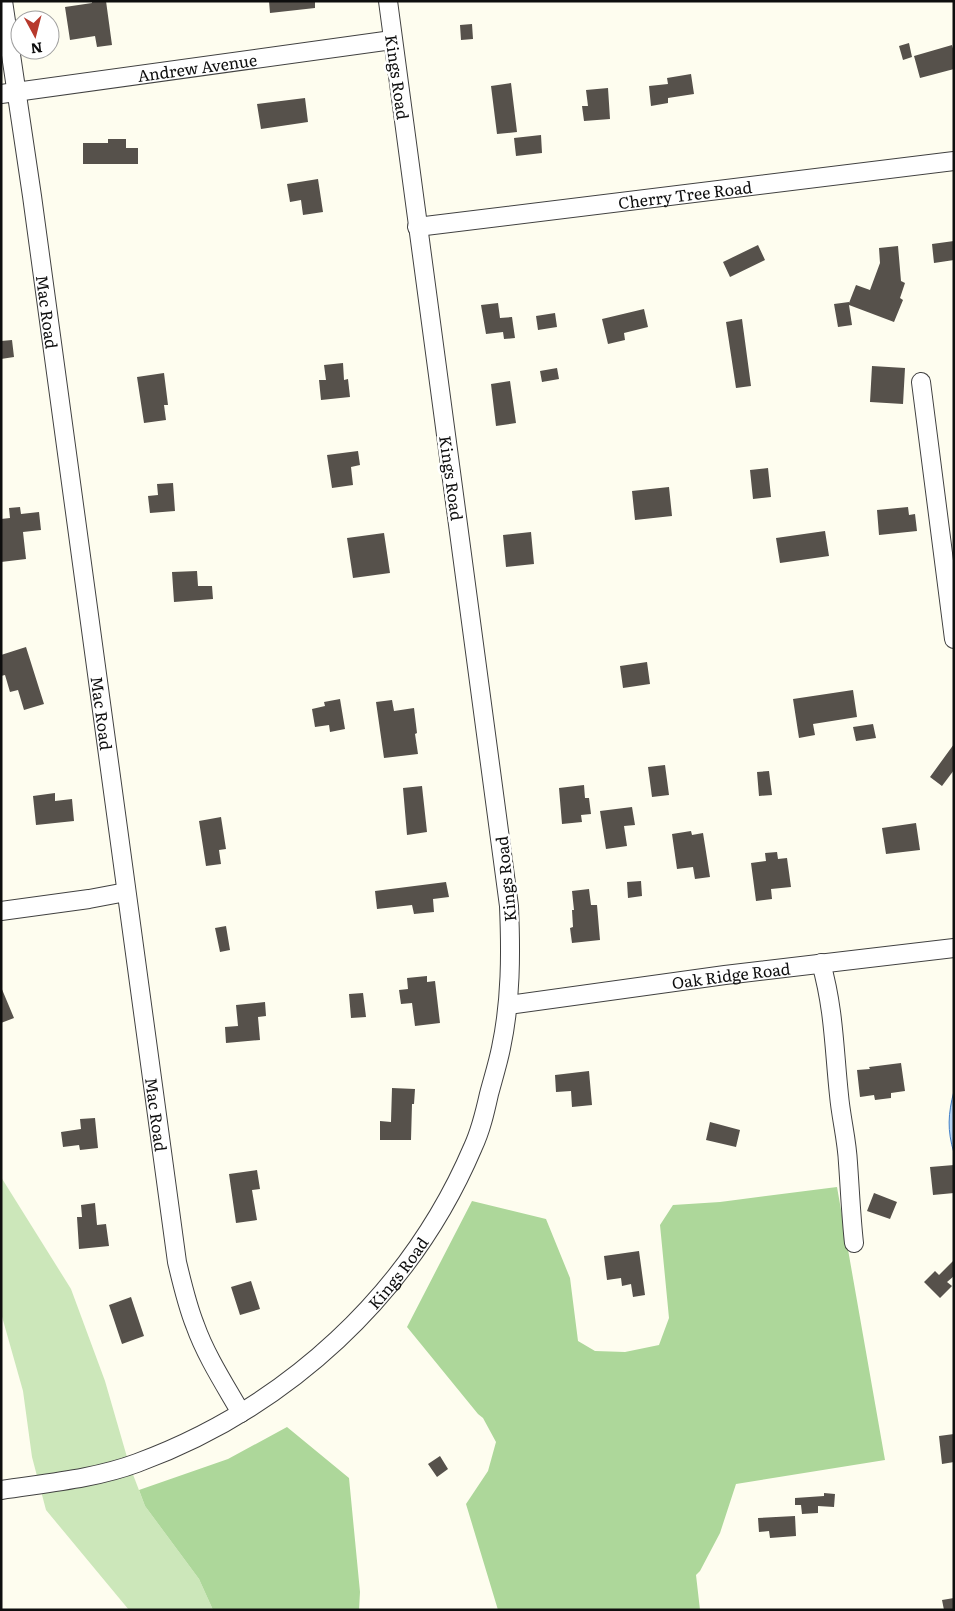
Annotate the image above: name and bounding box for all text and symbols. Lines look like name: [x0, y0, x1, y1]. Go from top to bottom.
north arrow: [10, 10, 60, 60]
street label: Kings Road: [380, 33, 416, 121]
text: N: [29, 38, 44, 60]
street label: Andrew Avenue: [136, 47, 258, 87]
street label: Cherry Tree Road: [617, 174, 754, 214]
street label: Mac Road: [31, 273, 65, 350]
street label: Kings Road: [434, 434, 470, 522]
street label: Mac Road: [85, 675, 119, 752]
street label: Kings Road: [489, 835, 521, 923]
street label: Oak Ridge Road: [670, 955, 792, 994]
street label: Mac Road: [140, 1076, 174, 1153]
street label: Kings Road: [362, 1232, 434, 1314]

